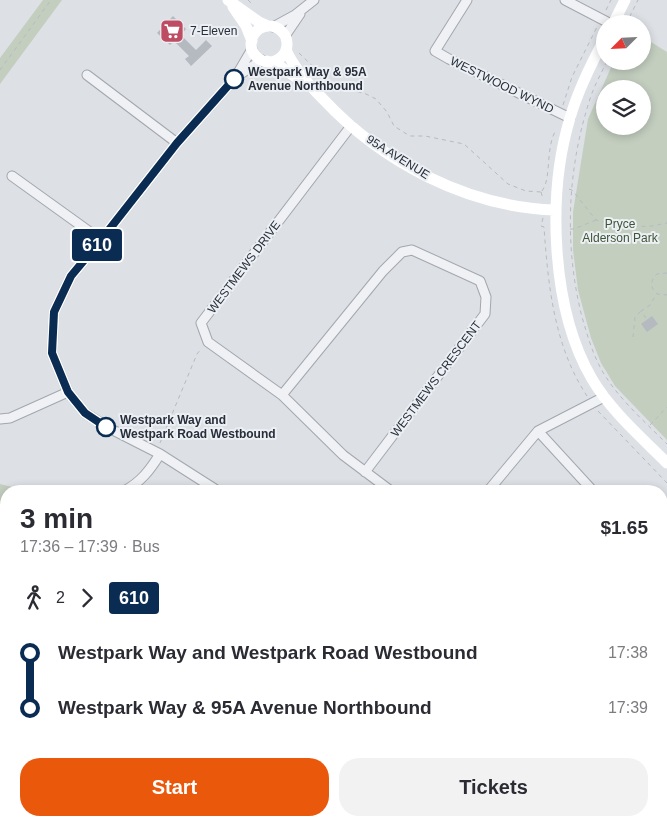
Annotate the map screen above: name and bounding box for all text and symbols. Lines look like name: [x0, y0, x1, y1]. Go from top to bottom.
north arrow: [596, 15, 651, 70]
map controls: [596, 15, 651, 135]
supermarket icon: 7-Eleven: [159, 18, 185, 44]
place label: 7-Eleven: [190, 24, 237, 38]
street label: WESTWOOD WYND: [448, 54, 556, 116]
place label: Westpark Way & 95A Avenue Northbound: [248, 65, 367, 93]
marker: Westpark Way & 95A Avenue Northbound: [224, 69, 244, 89]
button: layers: [596, 80, 651, 135]
street label: 95A AVENUE: [364, 132, 432, 182]
park label: Pryce Alderson Park: [582, 217, 659, 245]
street label: WESTMEWS DRIVE: [205, 218, 283, 316]
line badge: 610: [68, 229, 126, 261]
text: 610: [82, 235, 112, 255]
street label: WESTMEWS CRESCENT: [388, 318, 485, 440]
place label: Westpark Way and Westpark Road Westbound: [120, 413, 276, 441]
marker: Westpark Way and Westpark Road Westbound: [96, 417, 116, 437]
text: 3 min: [20, 503, 93, 534]
text: $1.65: [600, 517, 648, 538]
text: 17:36 – 17:39 · Bus: [20, 538, 160, 555]
icon: walk: [20, 584, 48, 612]
icon: forward: [73, 584, 101, 612]
text: 610: [119, 588, 149, 608]
text: 2: [56, 589, 65, 606]
text: Westpark Way and Westpark Road Westbound: [58, 642, 477, 663]
text: 17:38: [608, 644, 648, 661]
text: Westpark Way & 95A Avenue Northbound: [58, 697, 432, 718]
text: 17:39: [608, 699, 648, 716]
button: Start: [20, 758, 329, 816]
button: Tickets: [339, 758, 648, 816]

